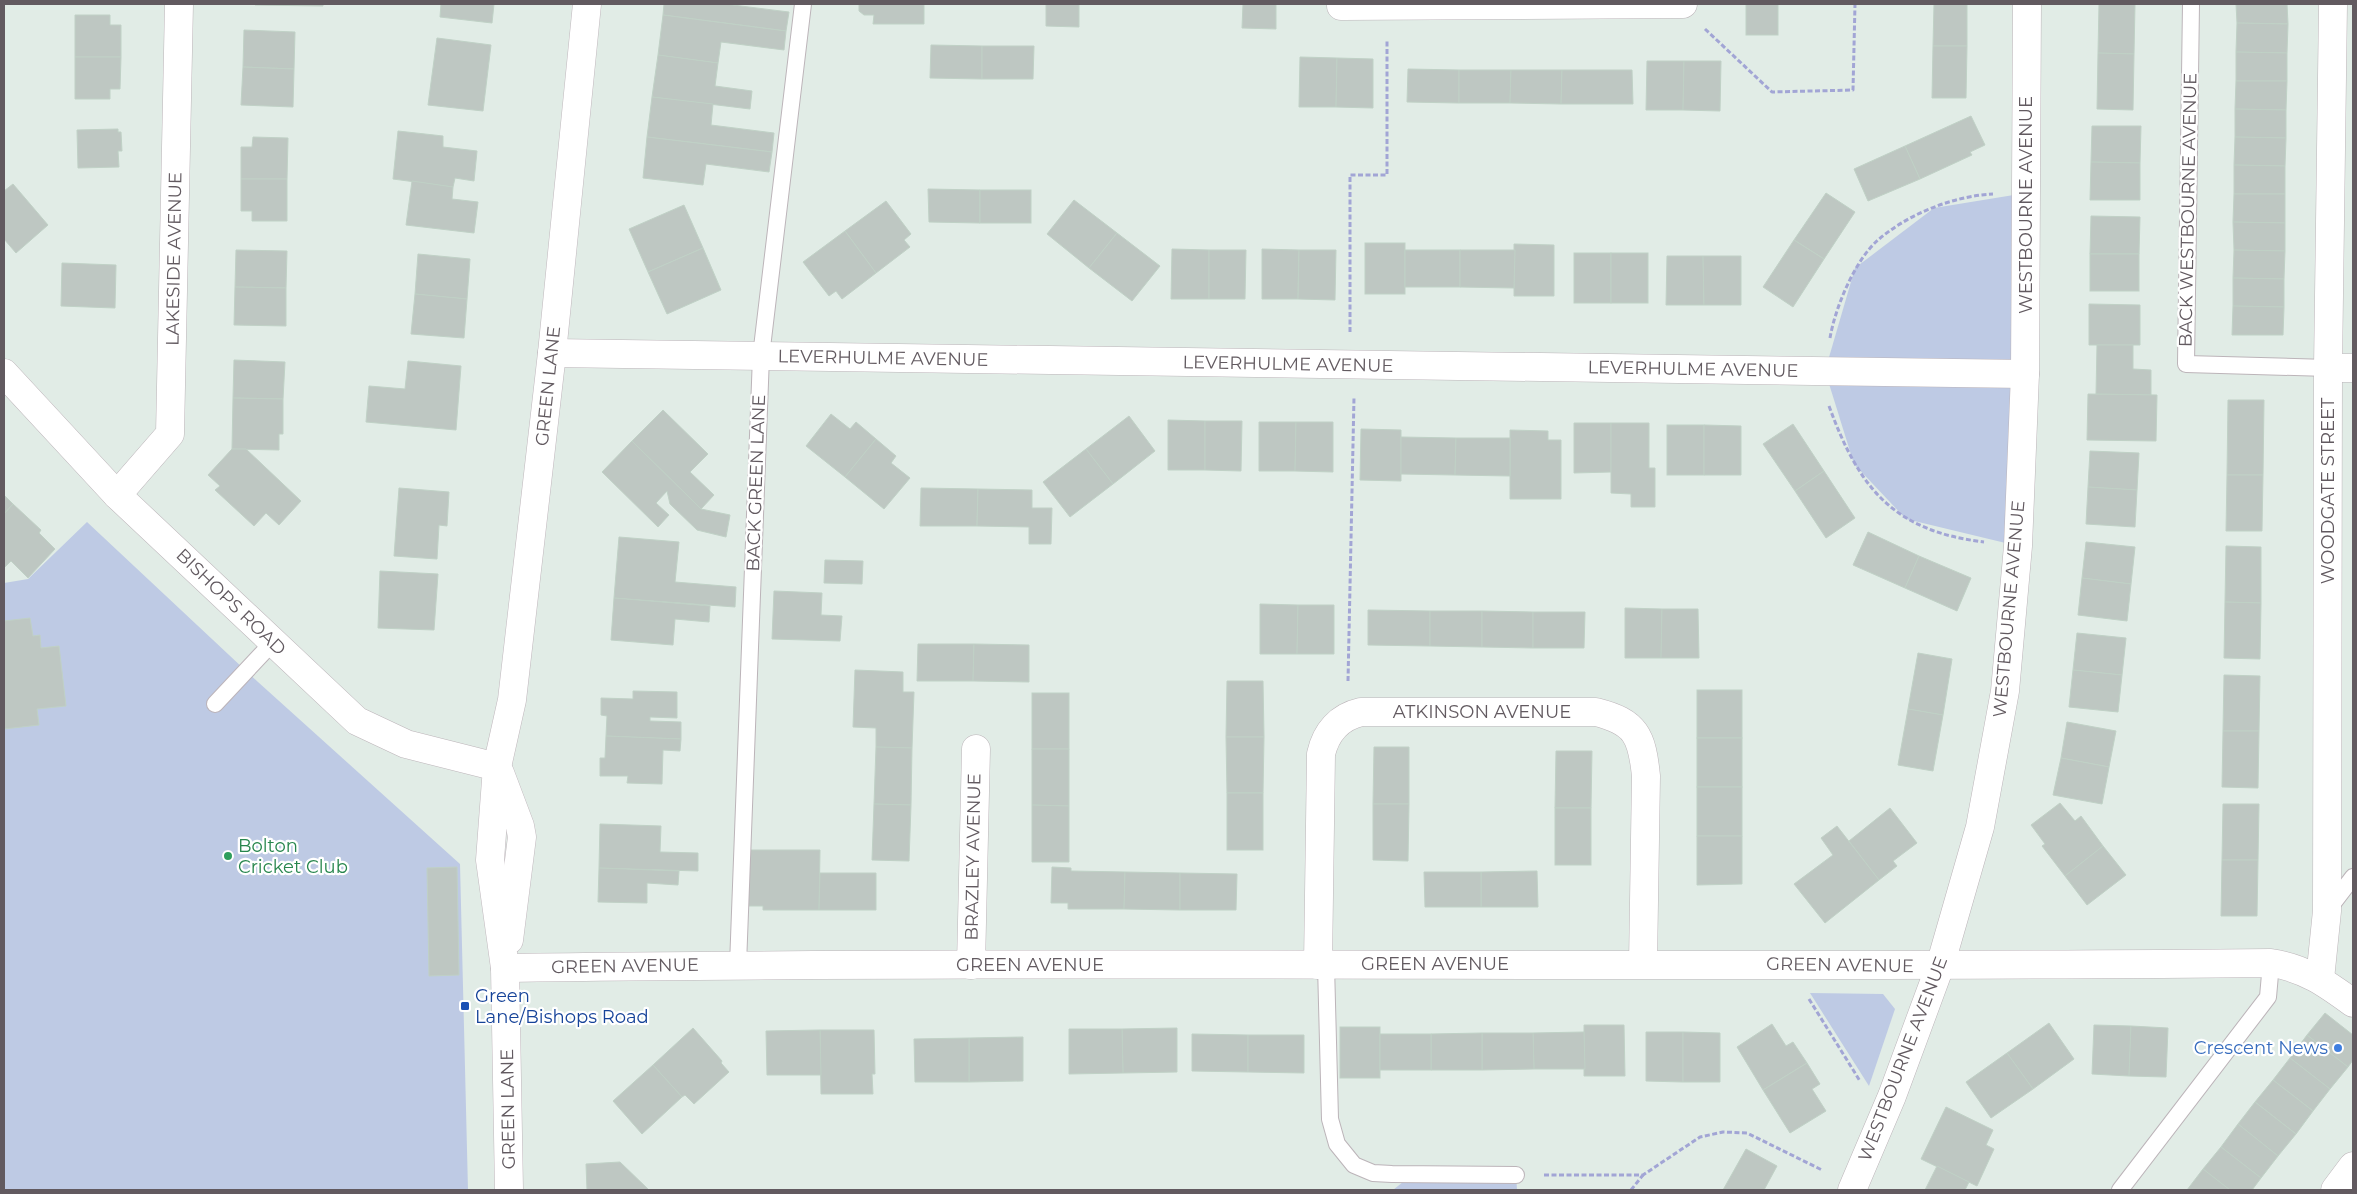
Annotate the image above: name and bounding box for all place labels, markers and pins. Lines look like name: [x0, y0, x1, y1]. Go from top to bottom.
place label: Bolton Cricket Club: [238, 835, 348, 878]
marker: Bolton Cricket Club: [222, 850, 234, 862]
place label: Green Lane/Bishops Road: [475, 985, 649, 1028]
marker: Green Lane/Bishops Road: [459, 1000, 471, 1012]
place label: Crescent News: [2194, 1037, 2328, 1059]
marker: Crescent News: [2332, 1042, 2344, 1054]

